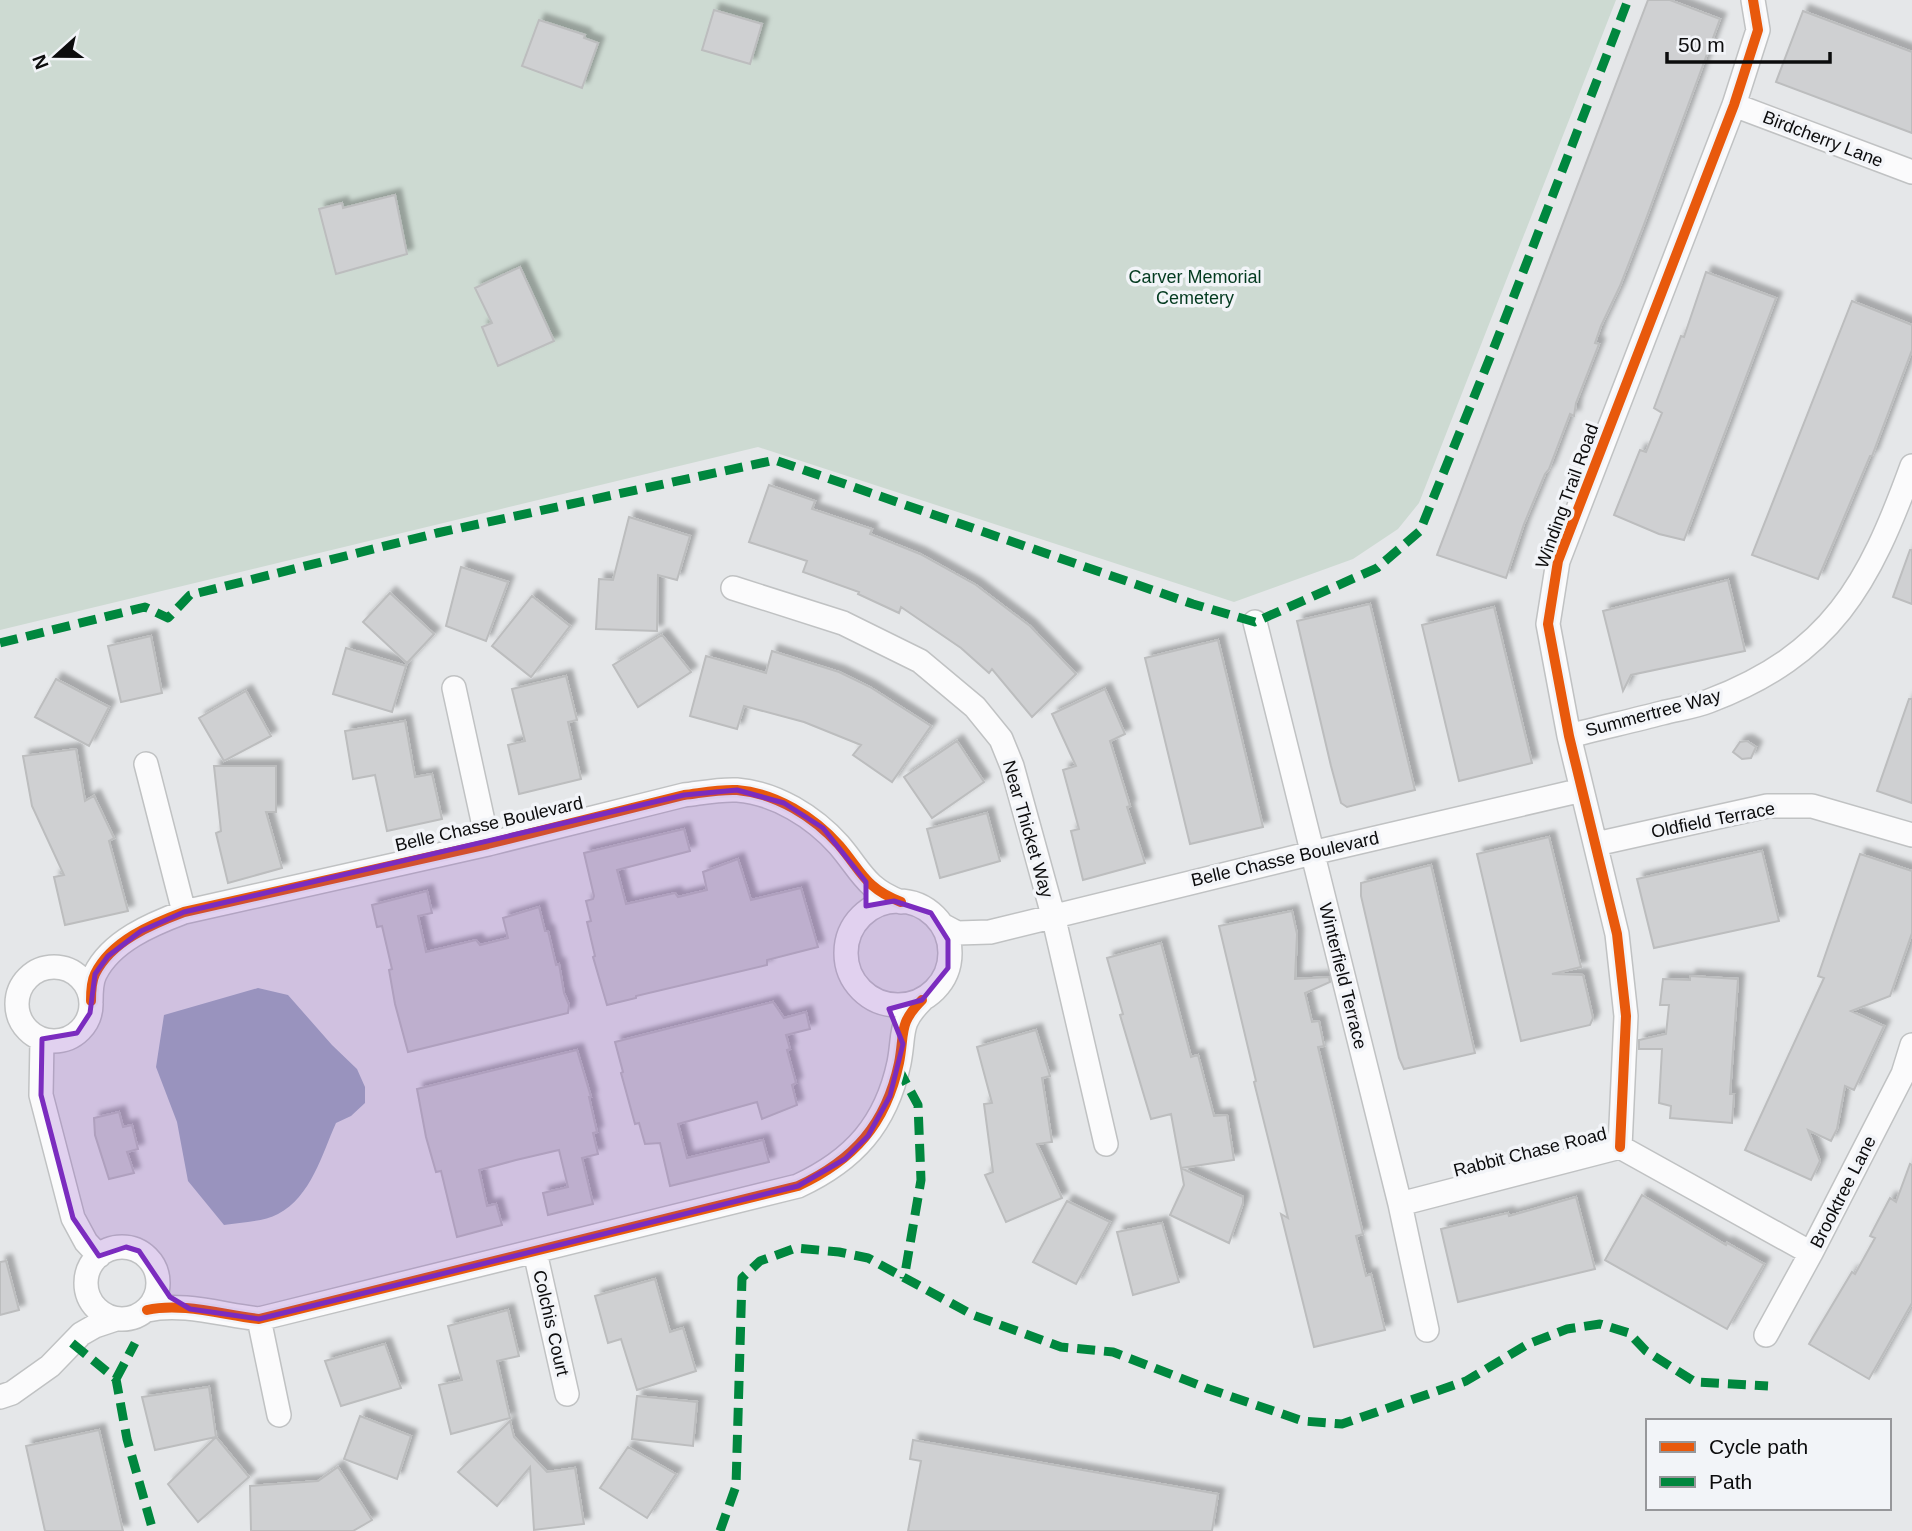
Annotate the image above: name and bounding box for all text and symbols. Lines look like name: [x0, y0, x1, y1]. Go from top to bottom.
north arrow: [21, 21, 91, 91]
scale bar: [1667, 21, 1830, 65]
text: 50 m: [1678, 33, 1725, 56]
text: N: [28, 52, 53, 72]
street label: Birdcherry Lane: [1760, 107, 1886, 171]
park label: Carver Memorial Cemetery: [1128, 267, 1262, 308]
street label: Winding Trail Road: [1532, 421, 1602, 571]
street label: Summertree Way: [1583, 685, 1723, 741]
street label: Near Thicket Way: [999, 758, 1057, 900]
street label: Belle Chasse Boulevard: [393, 793, 585, 855]
street label: Oldfield Terrace: [1649, 798, 1777, 842]
street label: Belle Chasse Boulevard: [1189, 828, 1381, 890]
street label: Winterfield Terrace: [1315, 901, 1371, 1051]
street label: Rabbit Chase Road: [1451, 1123, 1609, 1181]
street label: Brooktree Lane: [1806, 1133, 1880, 1251]
street label: Colchis Court: [529, 1268, 573, 1378]
legend: [1646, 1419, 1891, 1510]
text: Cycle path: [1709, 1435, 1808, 1458]
text: Path: [1709, 1470, 1752, 1493]

